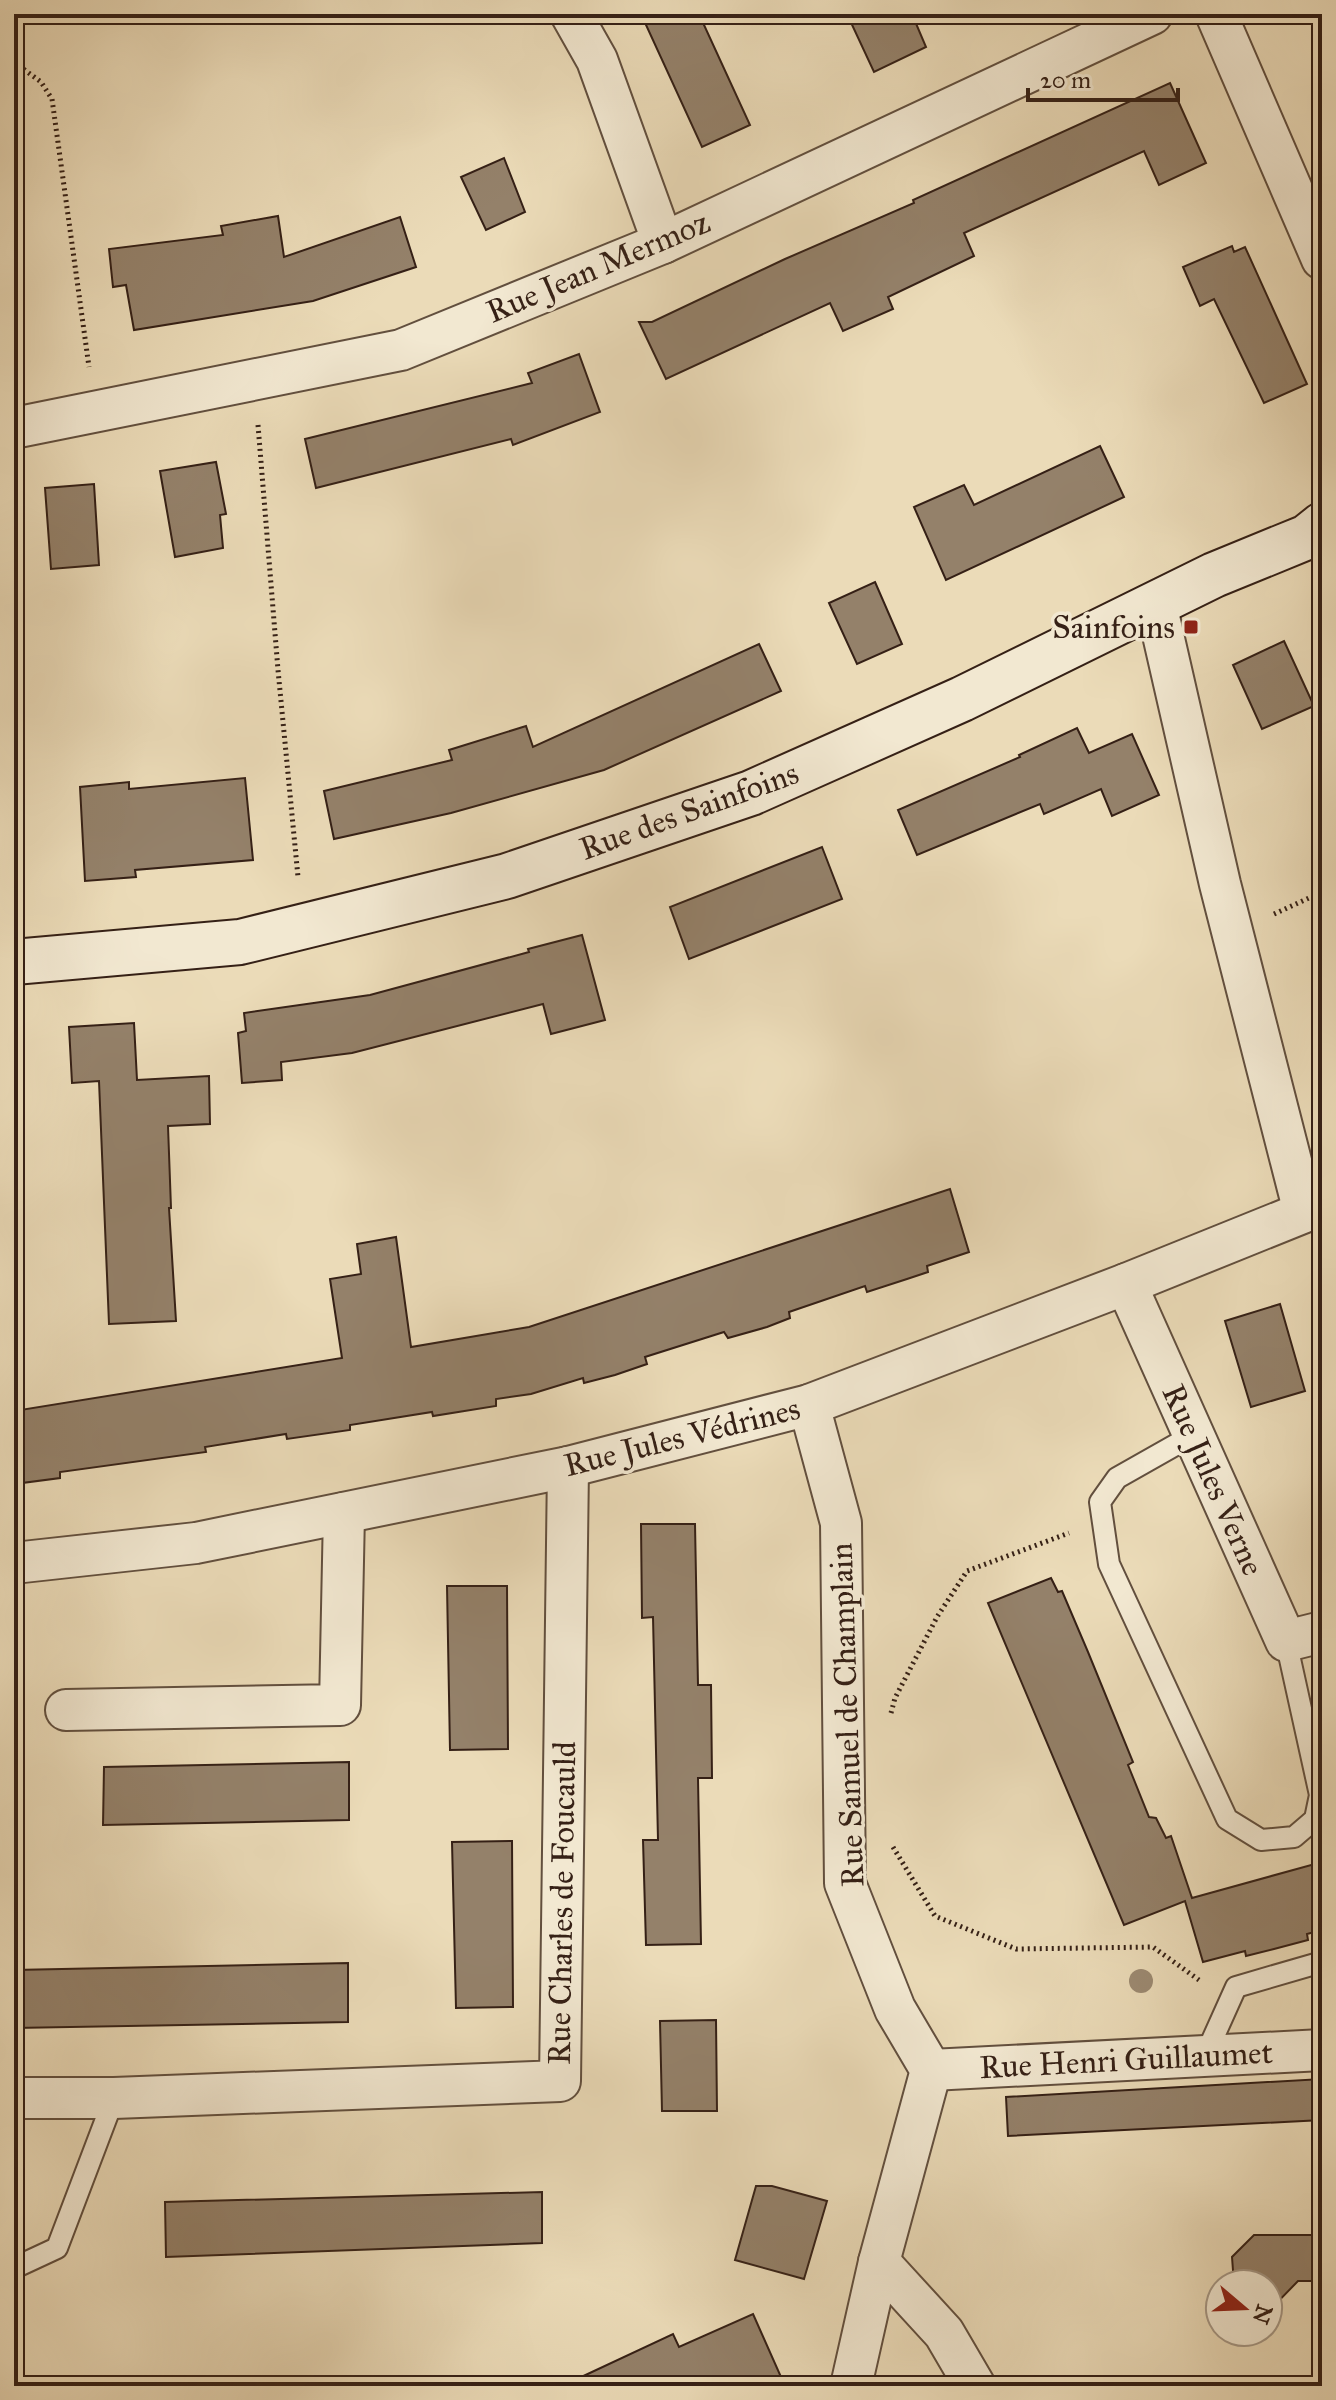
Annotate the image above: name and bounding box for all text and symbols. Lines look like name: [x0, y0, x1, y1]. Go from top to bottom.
scale bar: [1028, 52, 1178, 102]
text: 20 m: [1040, 65, 1091, 95]
street label: Rue Jean Mermoz: [480, 202, 716, 332]
place label: Sainfoins: [1052, 608, 1175, 647]
marker: Sainfoins: [1182, 618, 1200, 636]
street label: Rue des Sainfoins: [574, 753, 804, 869]
street label: Rue Jules Verne: [1153, 1378, 1273, 1582]
street label: Rue Jules Védrines: [560, 1389, 804, 1485]
street label: Rue Samuel de Champlain: [822, 1542, 872, 1888]
street label: Rue Charles de Foucauld: [540, 1741, 584, 2065]
street label: Rue Henri Guillaumet: [978, 2033, 1274, 2087]
north arrow: [1204, 2268, 1284, 2348]
text: N: [1247, 2301, 1278, 2328]

